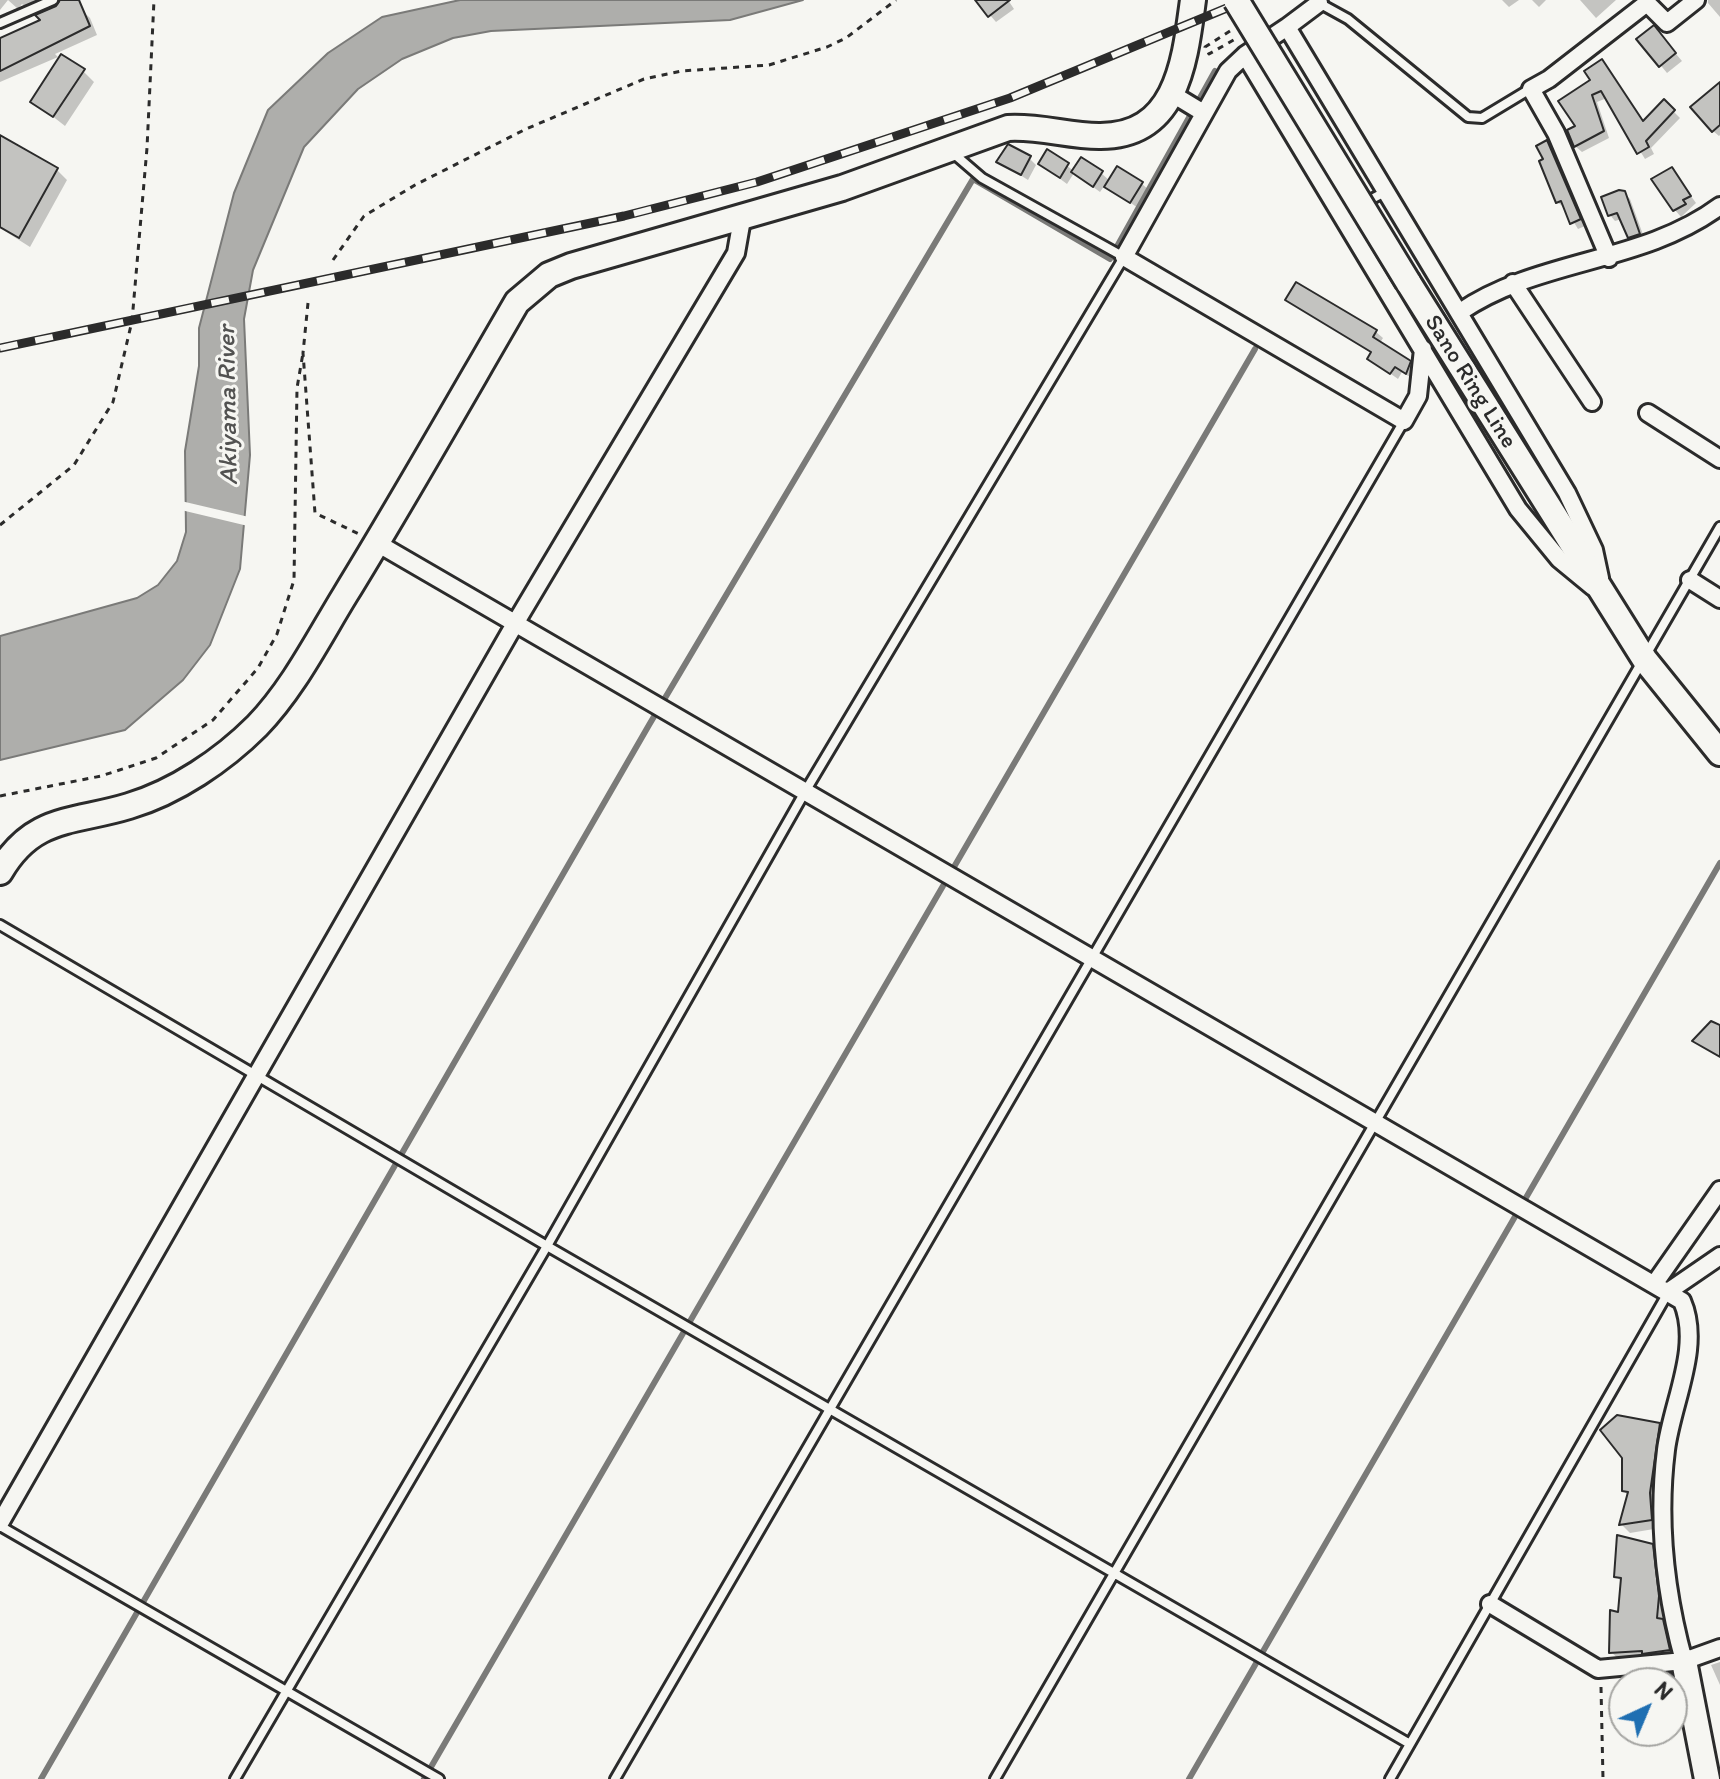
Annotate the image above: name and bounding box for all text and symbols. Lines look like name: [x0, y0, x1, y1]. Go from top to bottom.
street label: Sano Ring Line: [1417, 310, 1523, 454]
water label: Akiyama River: [212, 325, 246, 485]
north arrow: [1608, 1667, 1688, 1747]
text: N: [1649, 1676, 1678, 1706]

